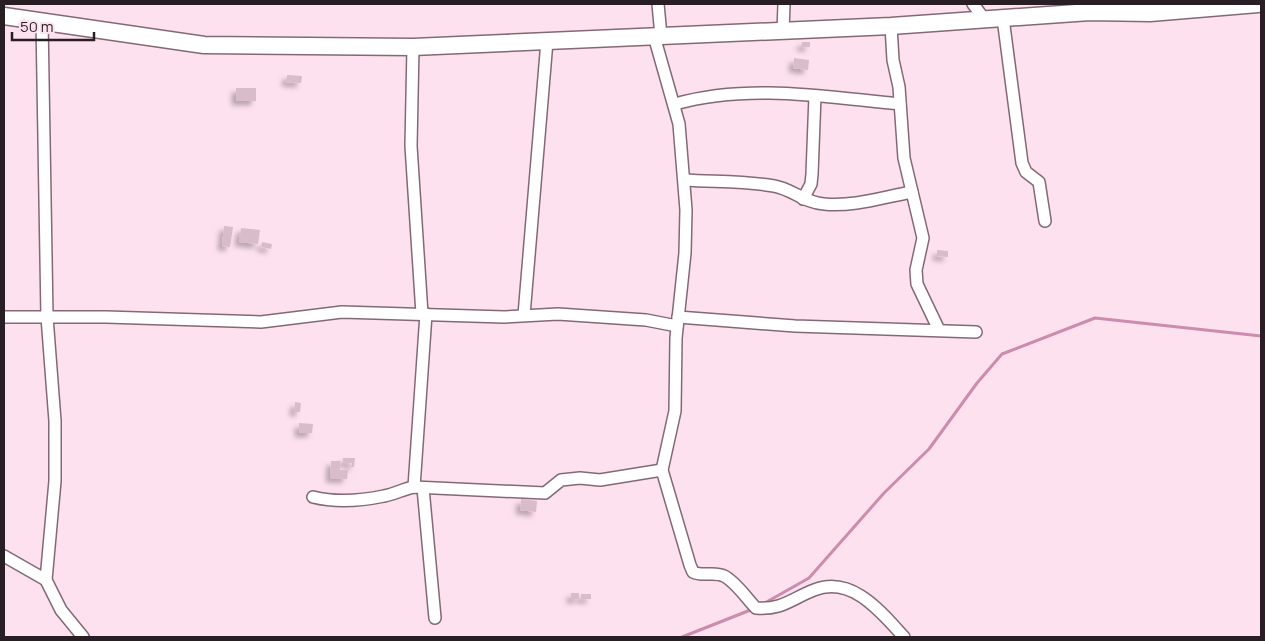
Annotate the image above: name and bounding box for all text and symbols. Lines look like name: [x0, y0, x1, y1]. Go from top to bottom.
scale bar: [12, 10, 95, 42]
text: 50 m: [20, 16, 54, 37]

